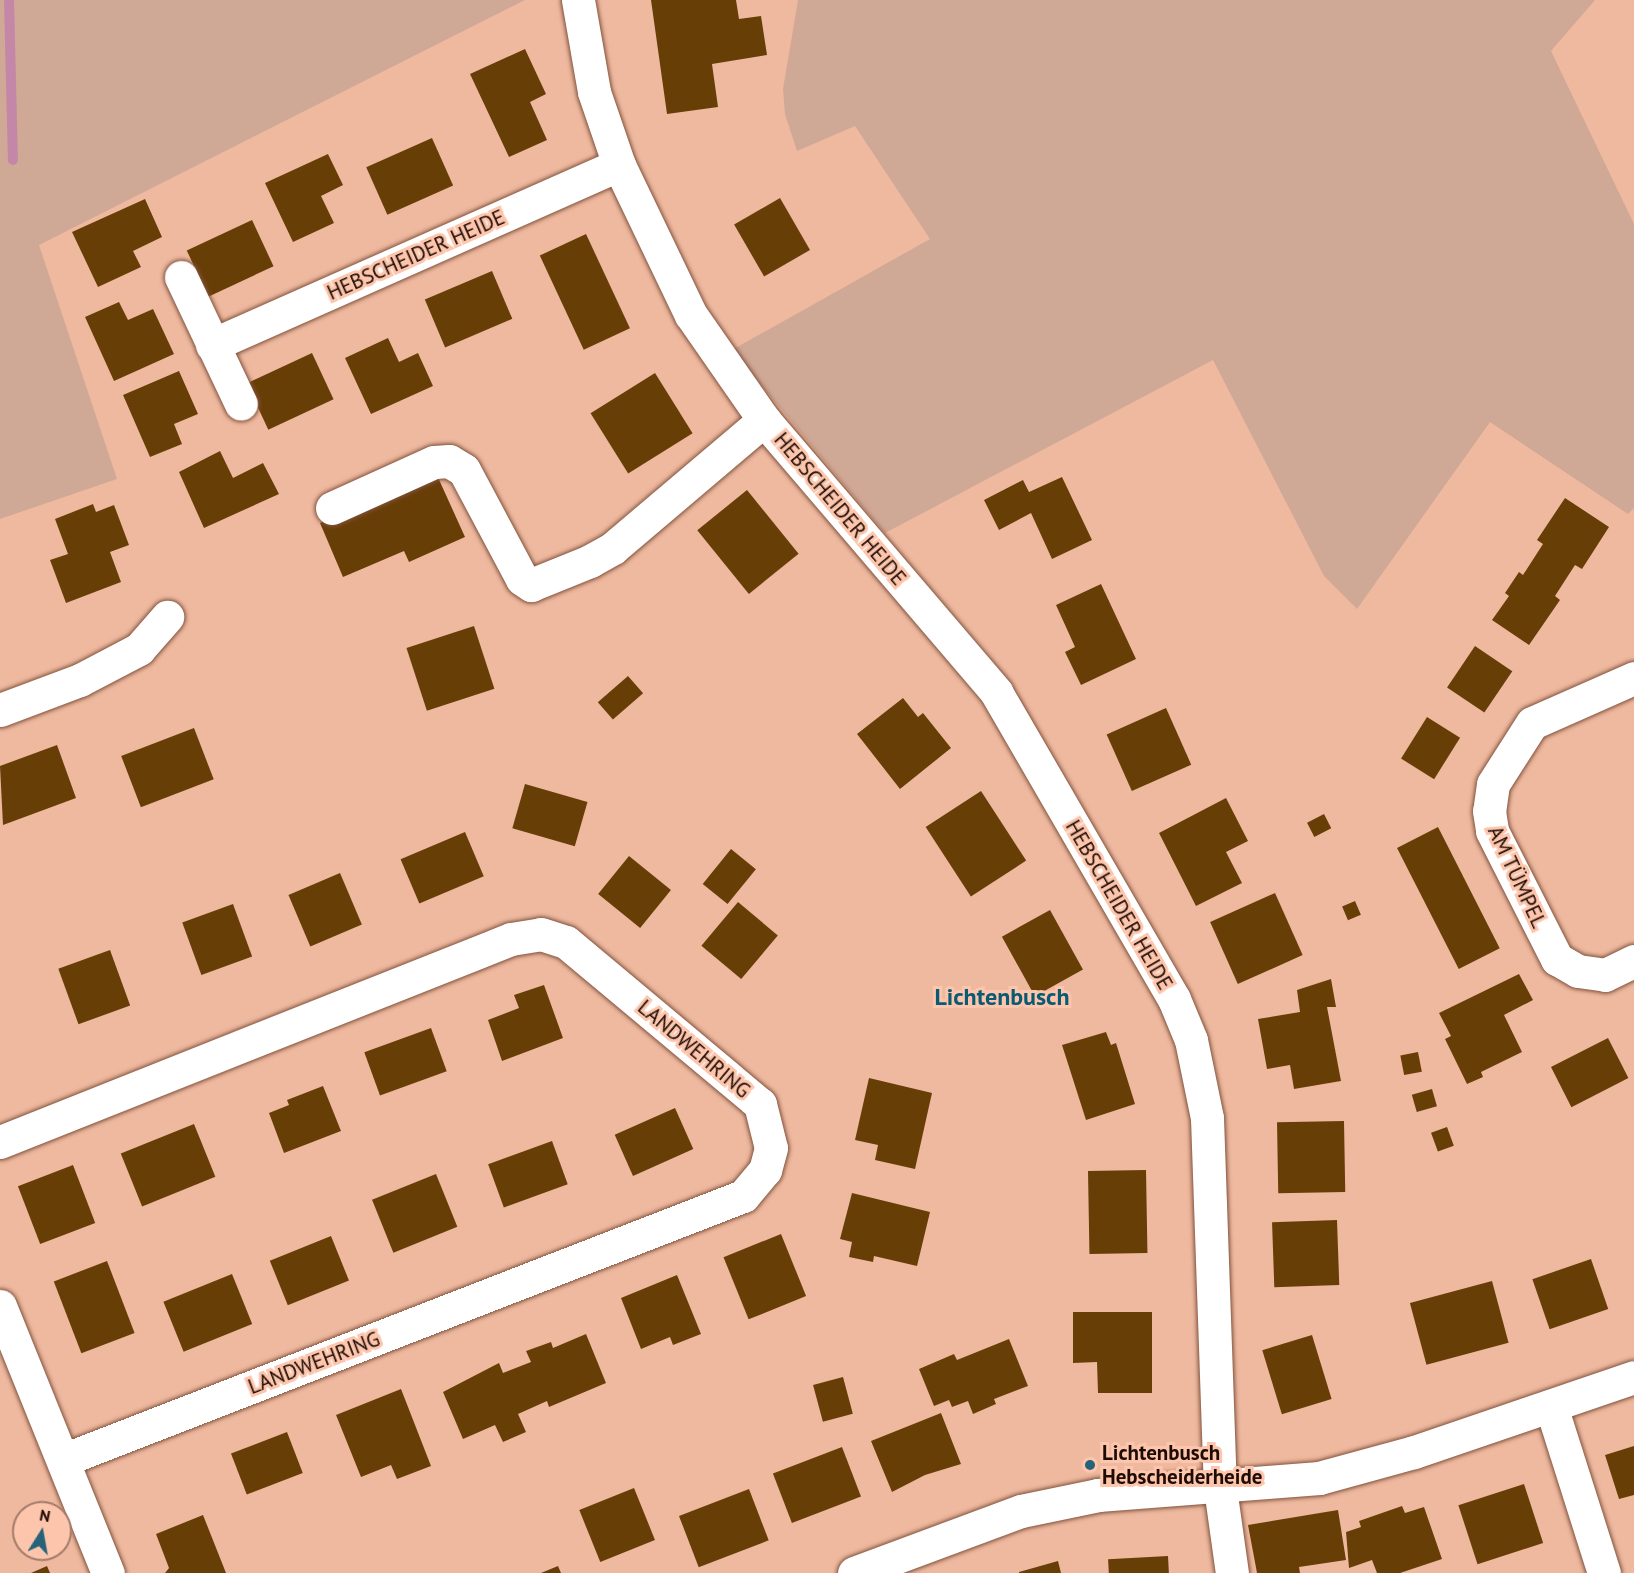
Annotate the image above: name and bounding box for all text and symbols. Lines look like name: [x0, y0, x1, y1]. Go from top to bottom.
street label: HEBSCHEIDER HEIDE: [323, 204, 509, 306]
street label: HEBSCHEIDER HEIDE: [769, 427, 911, 591]
street label: HEBSCHEIDER HEIDE: [1060, 816, 1178, 994]
street label: AM TÜMPEL: [1482, 822, 1552, 932]
district label: Lichtenbusch: [934, 983, 1070, 1011]
street label: LANDWEHRING: [633, 995, 755, 1103]
street label: LANDWEHRING: [245, 1326, 383, 1400]
place label: Lichtenbusch Hebscheiderheide: [1102, 1440, 1262, 1490]
marker: Lichtenbusch Hebscheiderheide: [1083, 1458, 1097, 1472]
north arrow: [12, 1501, 72, 1561]
text: N: [38, 1504, 52, 1526]

